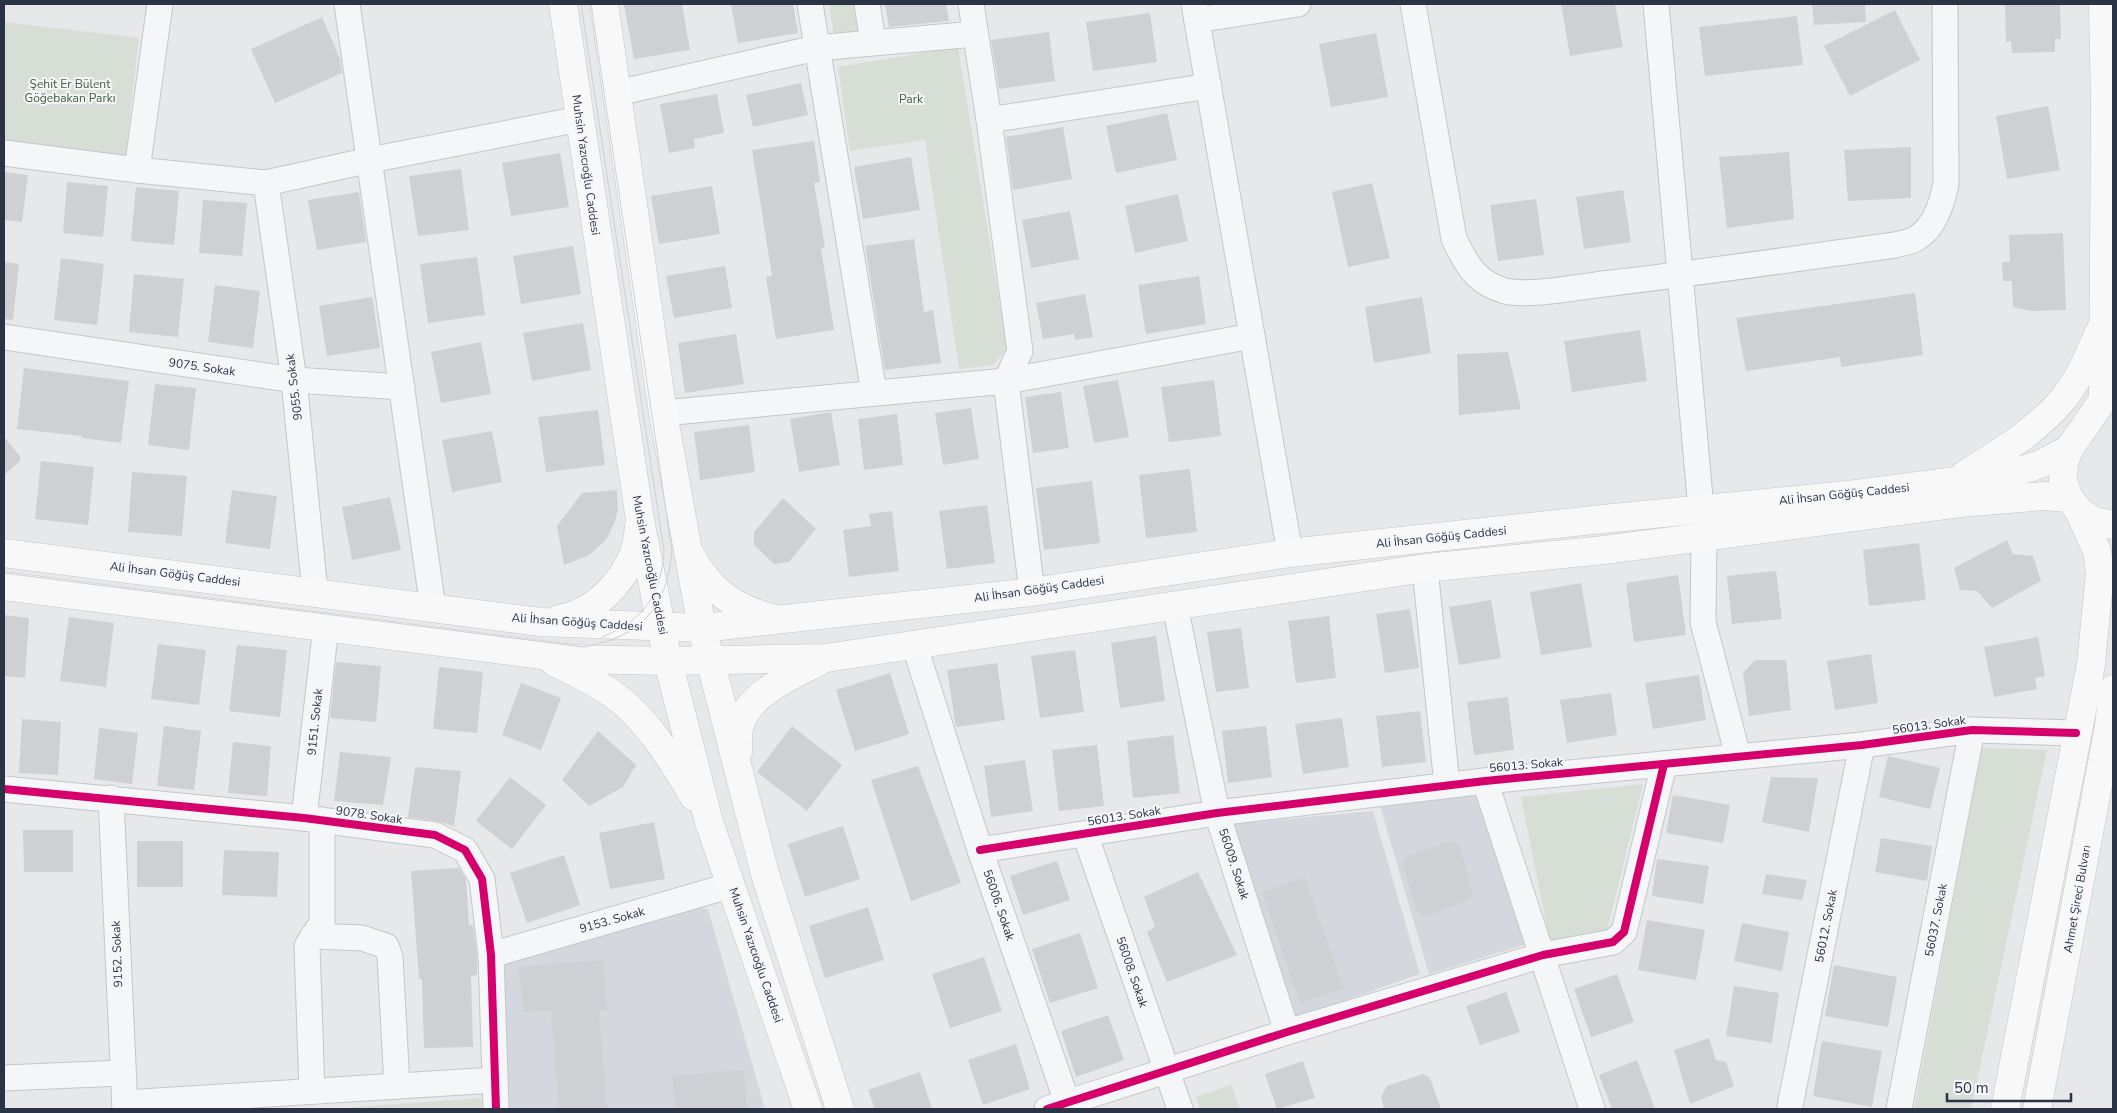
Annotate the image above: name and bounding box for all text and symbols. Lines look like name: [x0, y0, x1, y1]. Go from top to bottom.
park label: Şehit Er Bülent Göğebakan Parkı: [24, 76, 116, 106]
park label: Park: [899, 91, 924, 107]
street label: Muhsin Yazıcıoğlu Caddesi: [568, 94, 604, 236]
street label: 9055. Sokak: [282, 352, 306, 421]
street label: 9075. Sokak: [168, 354, 237, 380]
street label: Ali İhsan Göğüş Caddesi: [1778, 479, 1910, 509]
street label: Muhsin Yazıcıoğlu Caddesi: [629, 494, 671, 636]
street label: Ali İhsan Göğüş Caddesi: [1375, 522, 1507, 552]
street label: Ali İhsan Göğüş Caddesi: [109, 558, 241, 590]
street label: Ali İhsan Göğüş Caddesi: [973, 572, 1105, 606]
street label: Ali İhsan Göğüş Caddesi: [511, 609, 643, 635]
street label: 9151. Sokak: [304, 687, 327, 756]
street label: 56013. Sokak: [1891, 712, 1968, 738]
street label: 56013. Sokak: [1488, 754, 1565, 776]
street label: 9078. Sokak: [335, 802, 404, 828]
street label: 56013. Sokak: [1086, 802, 1163, 830]
street label: 56009. Sokak: [1215, 826, 1253, 903]
street label: Ahmet Şireci Bulvarı: [2060, 844, 2094, 954]
street label: 56006. Sokak: [979, 867, 1019, 944]
street label: 56037. Sokak: [1921, 881, 1951, 958]
street label: Muhsin Yazıcıoğlu Caddesi: [725, 885, 787, 1025]
street label: 56012. Sokak: [1811, 887, 1841, 964]
street label: 9153. Sokak: [578, 903, 647, 937]
street label: 9152. Sokak: [108, 919, 126, 988]
street label: 56008. Sokak: [1112, 934, 1152, 1011]
scale bar: [1947, 1070, 2071, 1102]
text: 50 m: [1954, 1078, 1989, 1098]

